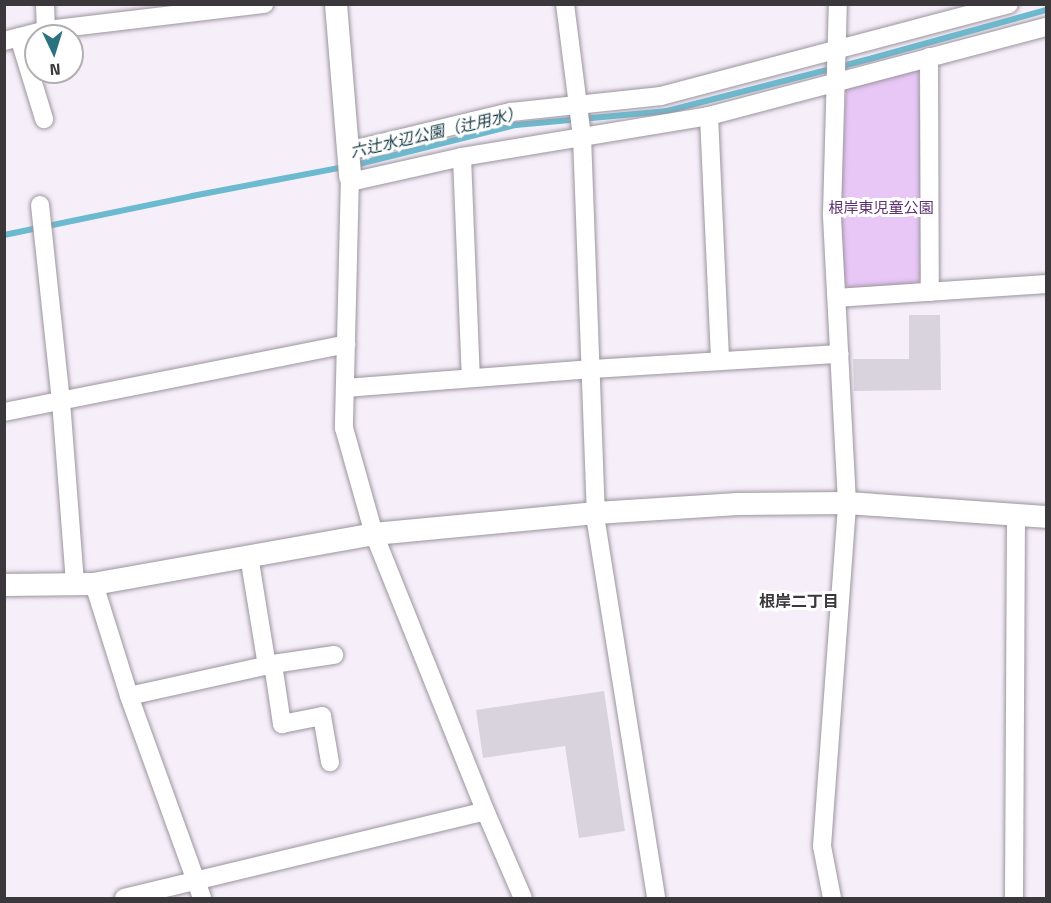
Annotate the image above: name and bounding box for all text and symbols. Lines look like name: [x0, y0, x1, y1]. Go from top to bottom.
north arrow: [24, 24, 84, 84]
text: N: [49, 58, 61, 82]
water label: 六辻水辺公園（辻用水）: [348, 103, 524, 161]
park label: 根岸東児童公園: [829, 199, 933, 217]
district label: 根岸二丁目: [759, 591, 839, 611]

